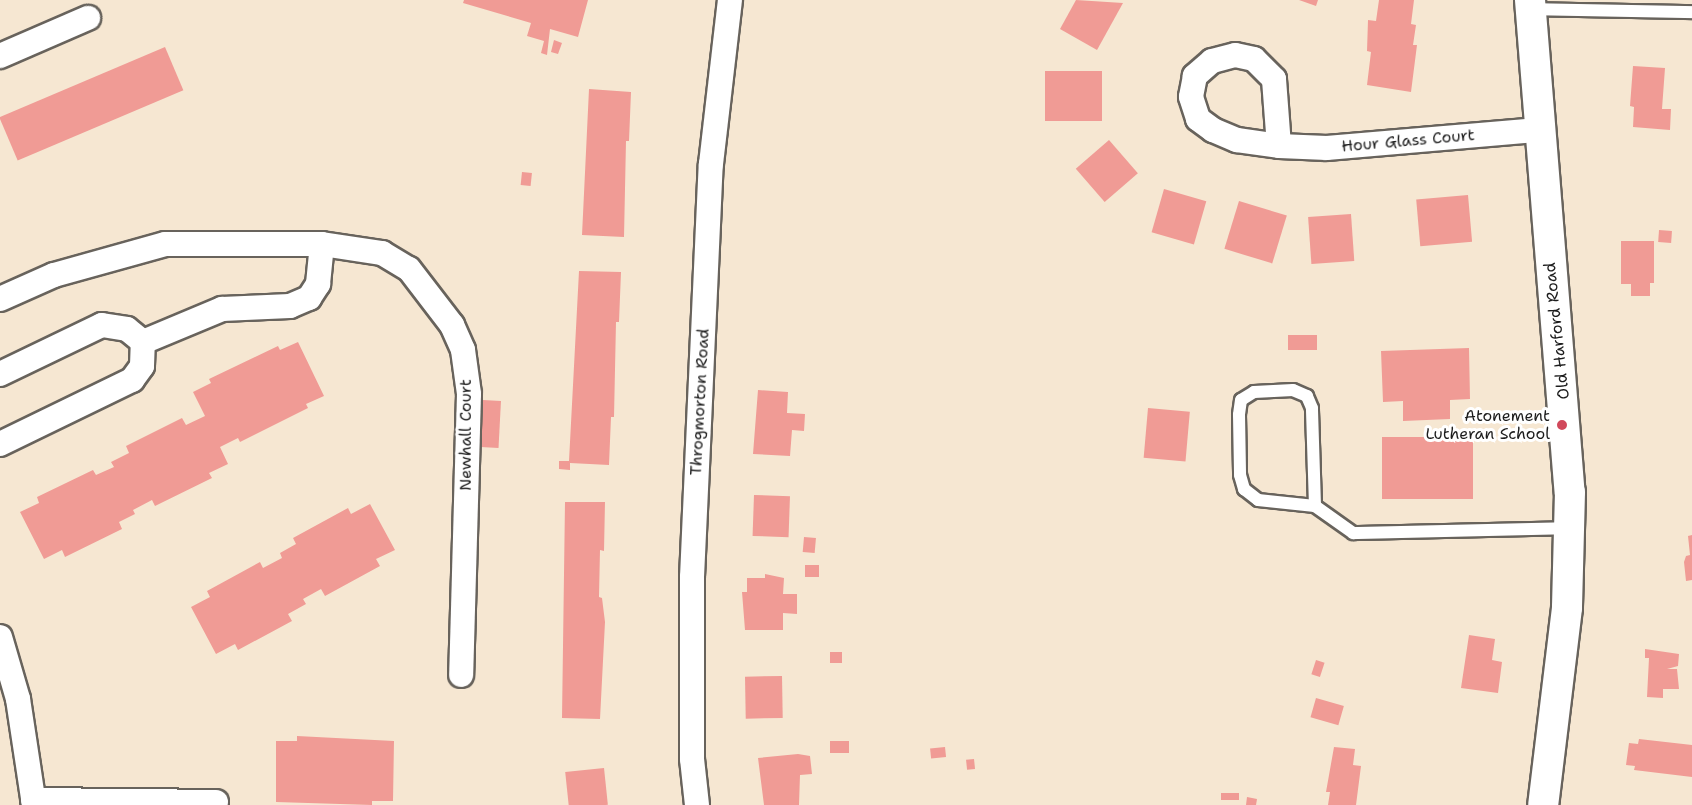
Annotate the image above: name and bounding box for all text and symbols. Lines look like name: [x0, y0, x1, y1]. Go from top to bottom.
street label: Hour Glass Court: [1341, 126, 1475, 156]
street label: Old Harford Road: [1540, 261, 1574, 401]
street label: Throgmorton Road: [687, 328, 713, 476]
street label: Newhall Court: [456, 379, 476, 491]
place label: Atonement Lutheran School: [1425, 406, 1550, 444]
marker: Atonement Lutheran School: [1555, 418, 1569, 432]

